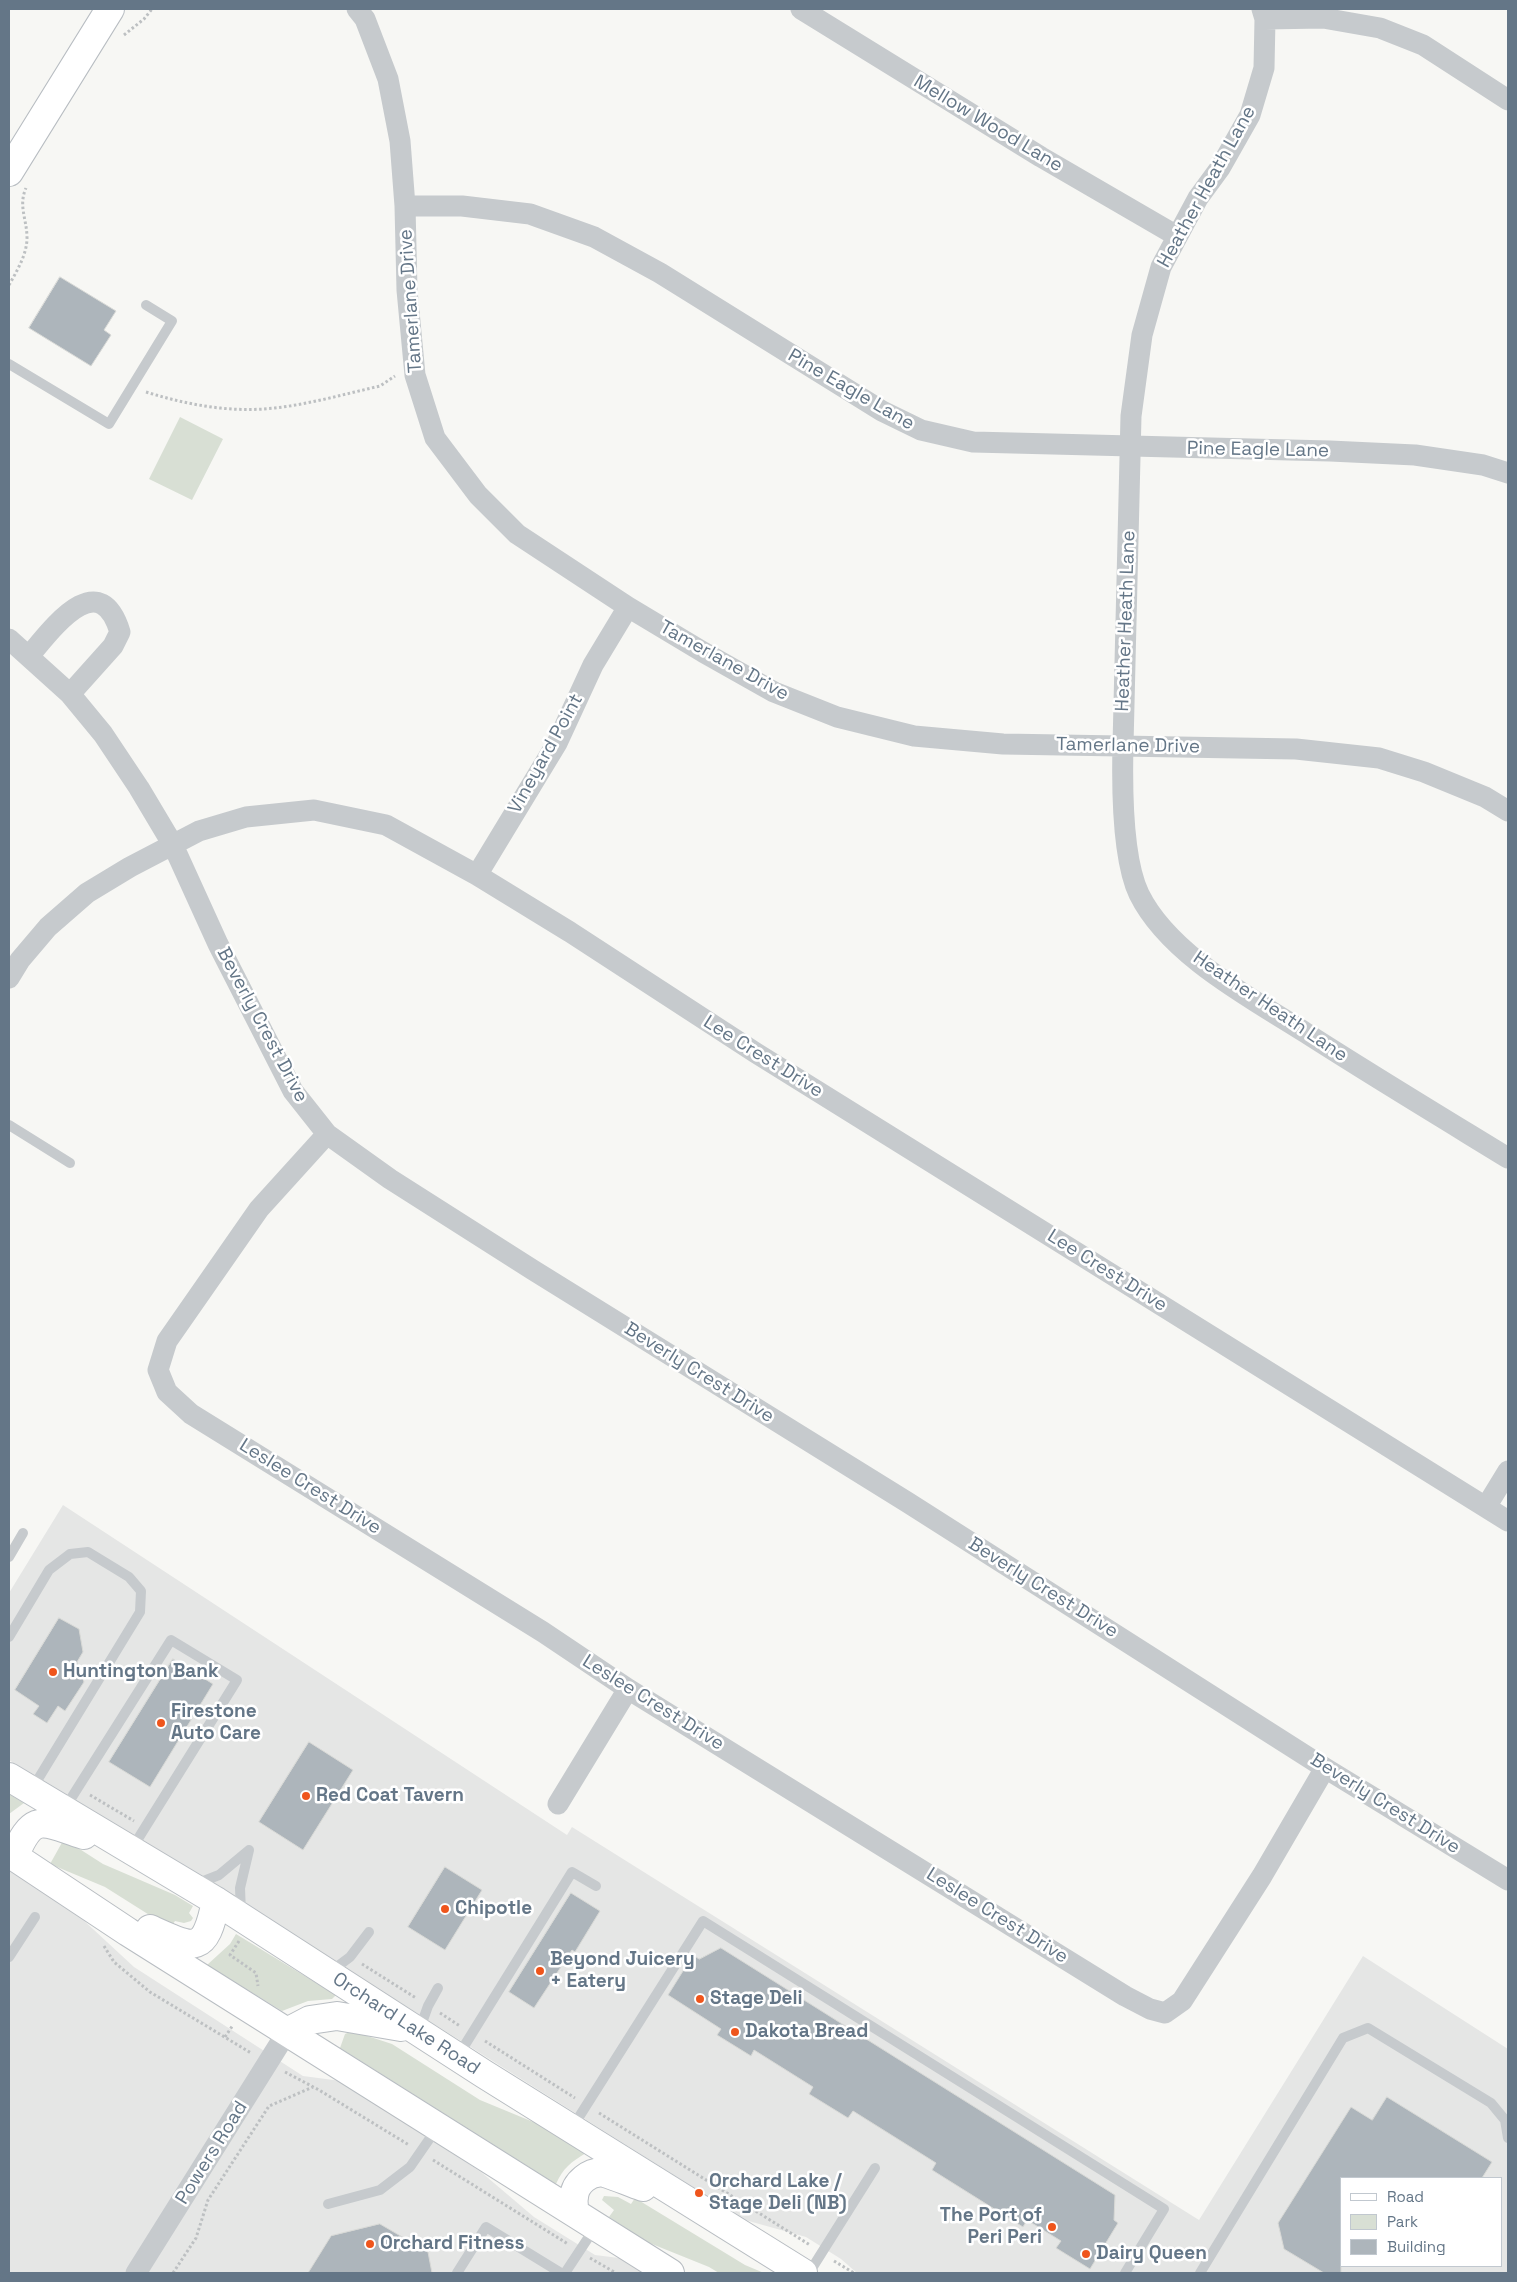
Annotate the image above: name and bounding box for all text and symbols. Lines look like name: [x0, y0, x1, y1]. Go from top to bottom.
street label: Mellow Wood Lane: [909, 70, 1067, 178]
street label: Heather Heath Lane: [1153, 102, 1261, 272]
street label: Tamerlane Drive: [395, 228, 427, 374]
street label: Pine Eagle Lane: [784, 345, 918, 435]
street label: Pine Eagle Lane: [1187, 437, 1329, 463]
street label: Heather Heath Lane: [1111, 530, 1141, 712]
street label: Tamerlane Drive: [655, 616, 793, 706]
street label: Vineyard Point: [504, 690, 588, 818]
street label: Tamerlane Drive: [1056, 733, 1200, 759]
street label: Beverly Crest Drive: [212, 944, 312, 1106]
street label: Heather Heath Lane: [1189, 947, 1351, 1067]
street label: Lee Crest Drive: [699, 1011, 827, 1103]
street label: Lee Crest Drive: [1043, 1225, 1171, 1317]
street label: Beverly Crest Drive: [620, 1318, 778, 1428]
street label: Leslee Crest Drive: [235, 1434, 385, 1540]
street label: Beverly Crest Drive: [964, 1533, 1122, 1643]
street label: Leslee Crest Drive: [578, 1650, 728, 1756]
place label: Huntington Bank: [63, 1661, 219, 1683]
marker: Huntington Bank: [47, 1666, 59, 1678]
place label: Firestone Auto Care: [171, 1701, 261, 1745]
marker: Firestone Auto Care: [155, 1717, 167, 1729]
street label: Beverly Crest Drive: [1306, 1749, 1464, 1859]
place label: Red Coat Tavern: [316, 1785, 464, 1807]
marker: Red Coat Tavern: [300, 1790, 312, 1802]
street label: Leslee Crest Drive: [922, 1863, 1072, 1969]
place label: Chipotle: [455, 1898, 532, 1920]
marker: Chipotle: [439, 1903, 451, 1915]
place label: Beyond Juicery + Eatery: [550, 1949, 695, 1993]
marker: Beyond Juicery + Eatery: [534, 1965, 546, 1977]
street label: Orchard Lake Road: [328, 1968, 484, 2080]
place label: Stage Deli: [710, 1988, 803, 2010]
marker: Stage Deli: [694, 1993, 706, 2005]
place label: Dakota Bread: [745, 2021, 868, 2043]
marker: Dakota Bread: [729, 2026, 741, 2038]
street label: Powers Road: [171, 2097, 253, 2209]
place label: Orchard Lake / Stage Deli (NB): [709, 2171, 847, 2215]
legend: [1340, 2177, 1502, 2267]
marker: Orchard Lake / Stage Deli (NB): [693, 2187, 705, 2199]
text: Road: [1387, 2187, 1424, 2206]
place label: The Port of Peri Peri: [940, 2205, 1042, 2249]
text: Park: [1387, 2212, 1418, 2231]
marker: The Port of Peri Peri: [1046, 2221, 1058, 2233]
place label: Orchard Fitness: [380, 2233, 524, 2255]
text: Building: [1387, 2237, 1446, 2256]
marker: Orchard Fitness: [364, 2238, 376, 2250]
place label: Dairy Queen: [1096, 2243, 1207, 2265]
marker: Dairy Queen: [1080, 2248, 1092, 2260]

